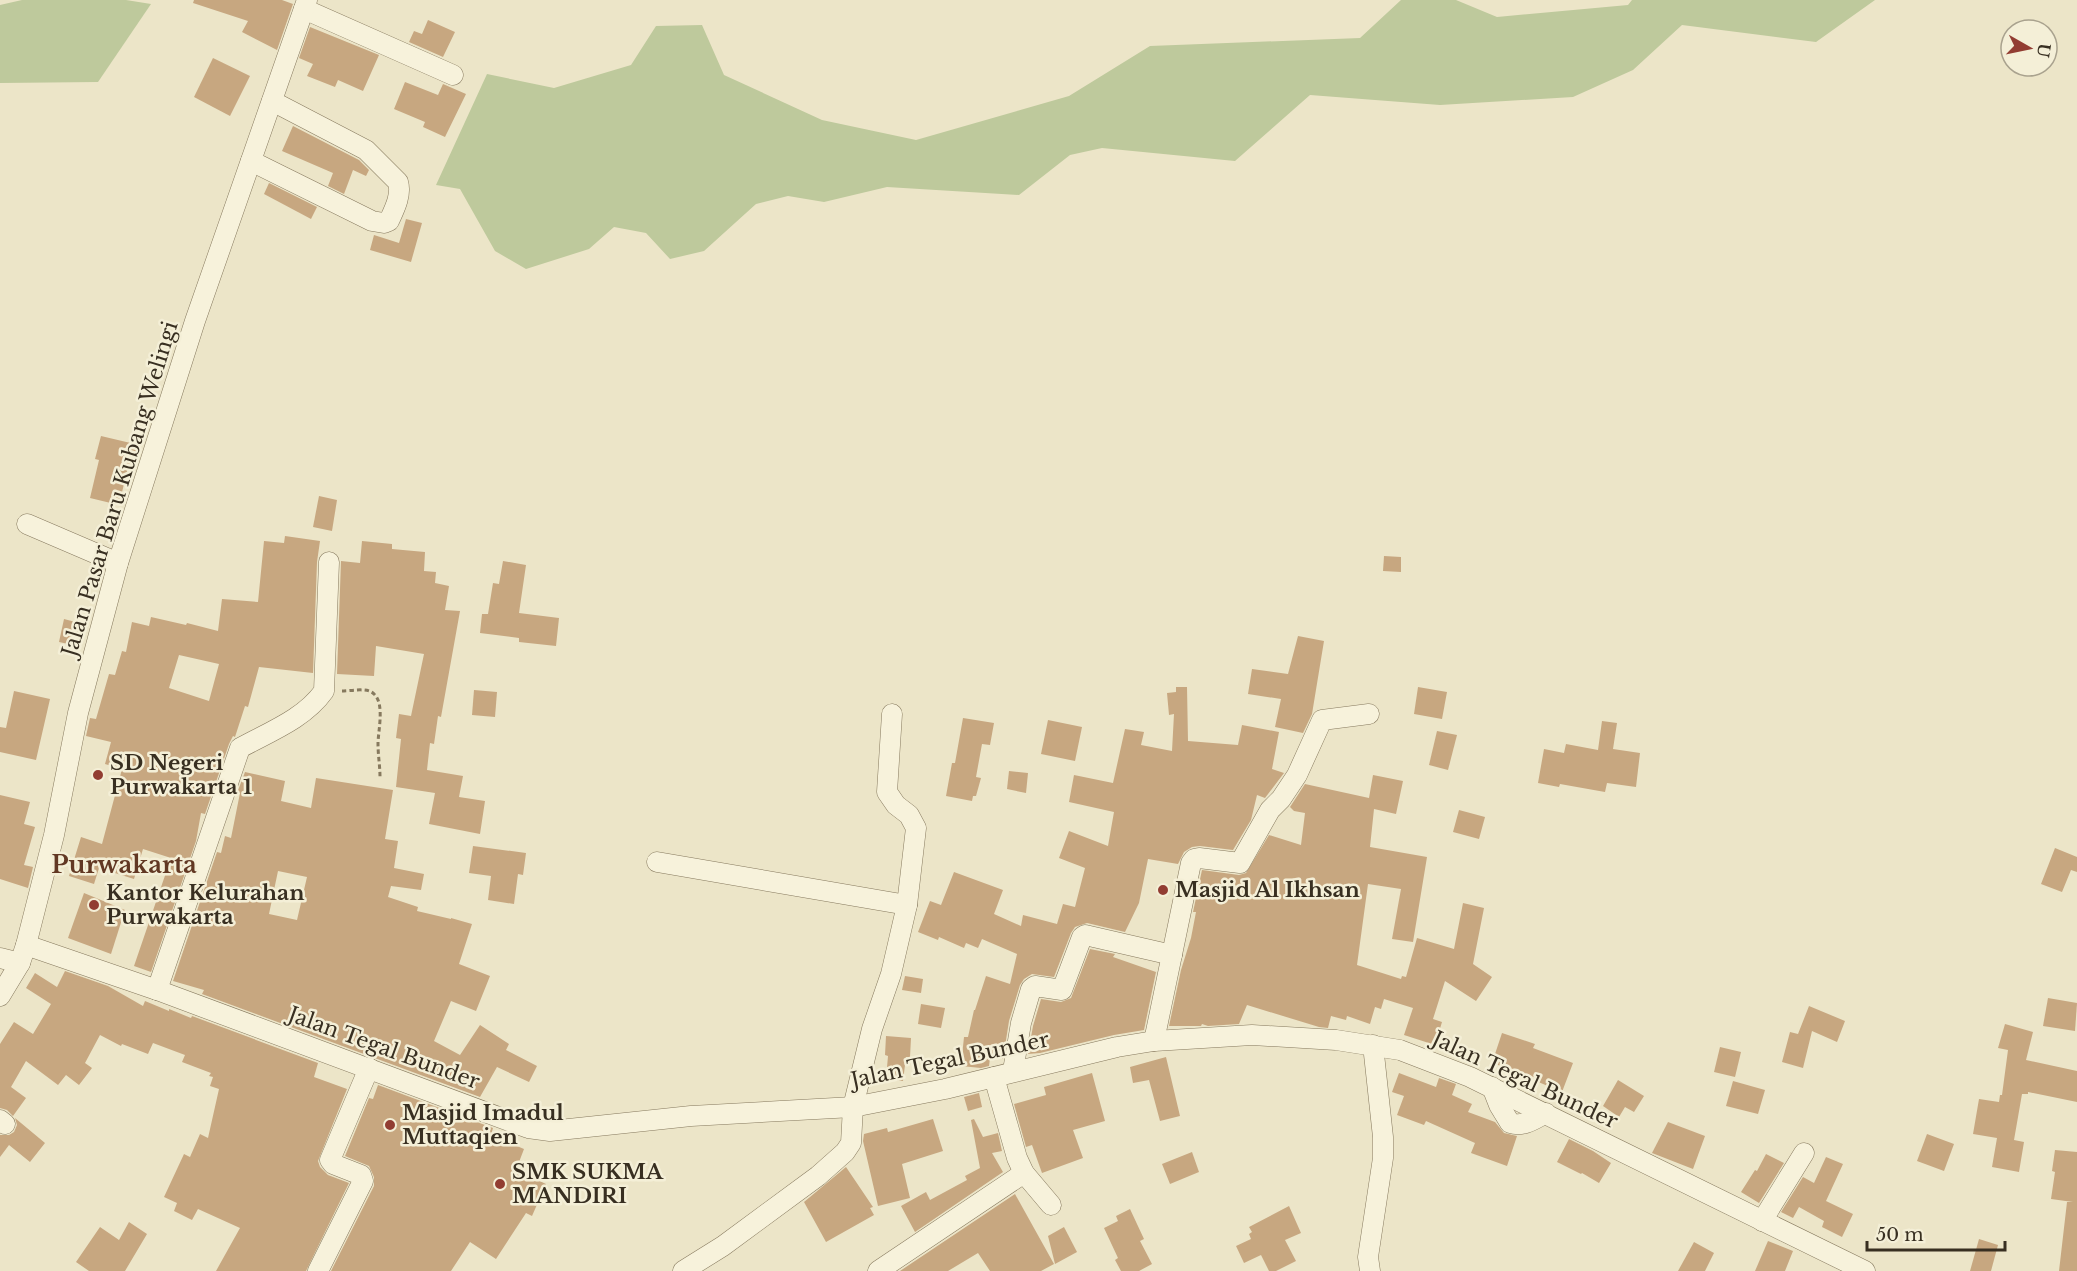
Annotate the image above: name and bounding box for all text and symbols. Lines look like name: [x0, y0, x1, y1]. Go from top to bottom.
north arrow: [1999, 18, 2059, 78]
text: U: [2033, 42, 2055, 59]
street label: Jalan Pasar Baru Kubang Welingi: [56, 318, 184, 663]
place label: SD Negeri Purwakarta 1: [110, 750, 252, 800]
marker: SD Negeri Purwakarta 1: [91, 768, 105, 782]
district label: Purwakarta: [51, 850, 197, 879]
place label: Masjid Al Ikhsan: [1175, 877, 1360, 903]
place label: Kantor Kelurahan Purwakarta: [106, 880, 304, 930]
marker: Masjid Al Ikhsan: [1156, 883, 1170, 897]
marker: Kantor Kelurahan Purwakarta: [87, 898, 101, 912]
street label: Jalan Tegal Bunder: [282, 1000, 483, 1095]
street label: Jalan Tegal Bunder: [1425, 1024, 1622, 1134]
street label: Jalan Tegal Bunder: [846, 1026, 1051, 1094]
place label: Masjid Imadul Muttaqien: [402, 1100, 564, 1150]
marker: Masjid Imadul Muttaqien: [383, 1118, 397, 1132]
place label: SMK SUKMA MANDIRI: [512, 1159, 664, 1209]
marker: SMK SUKMA MANDIRI: [493, 1177, 507, 1191]
scale bar: [1867, 1214, 2005, 1252]
text: 50 m: [1876, 1224, 1924, 1246]

